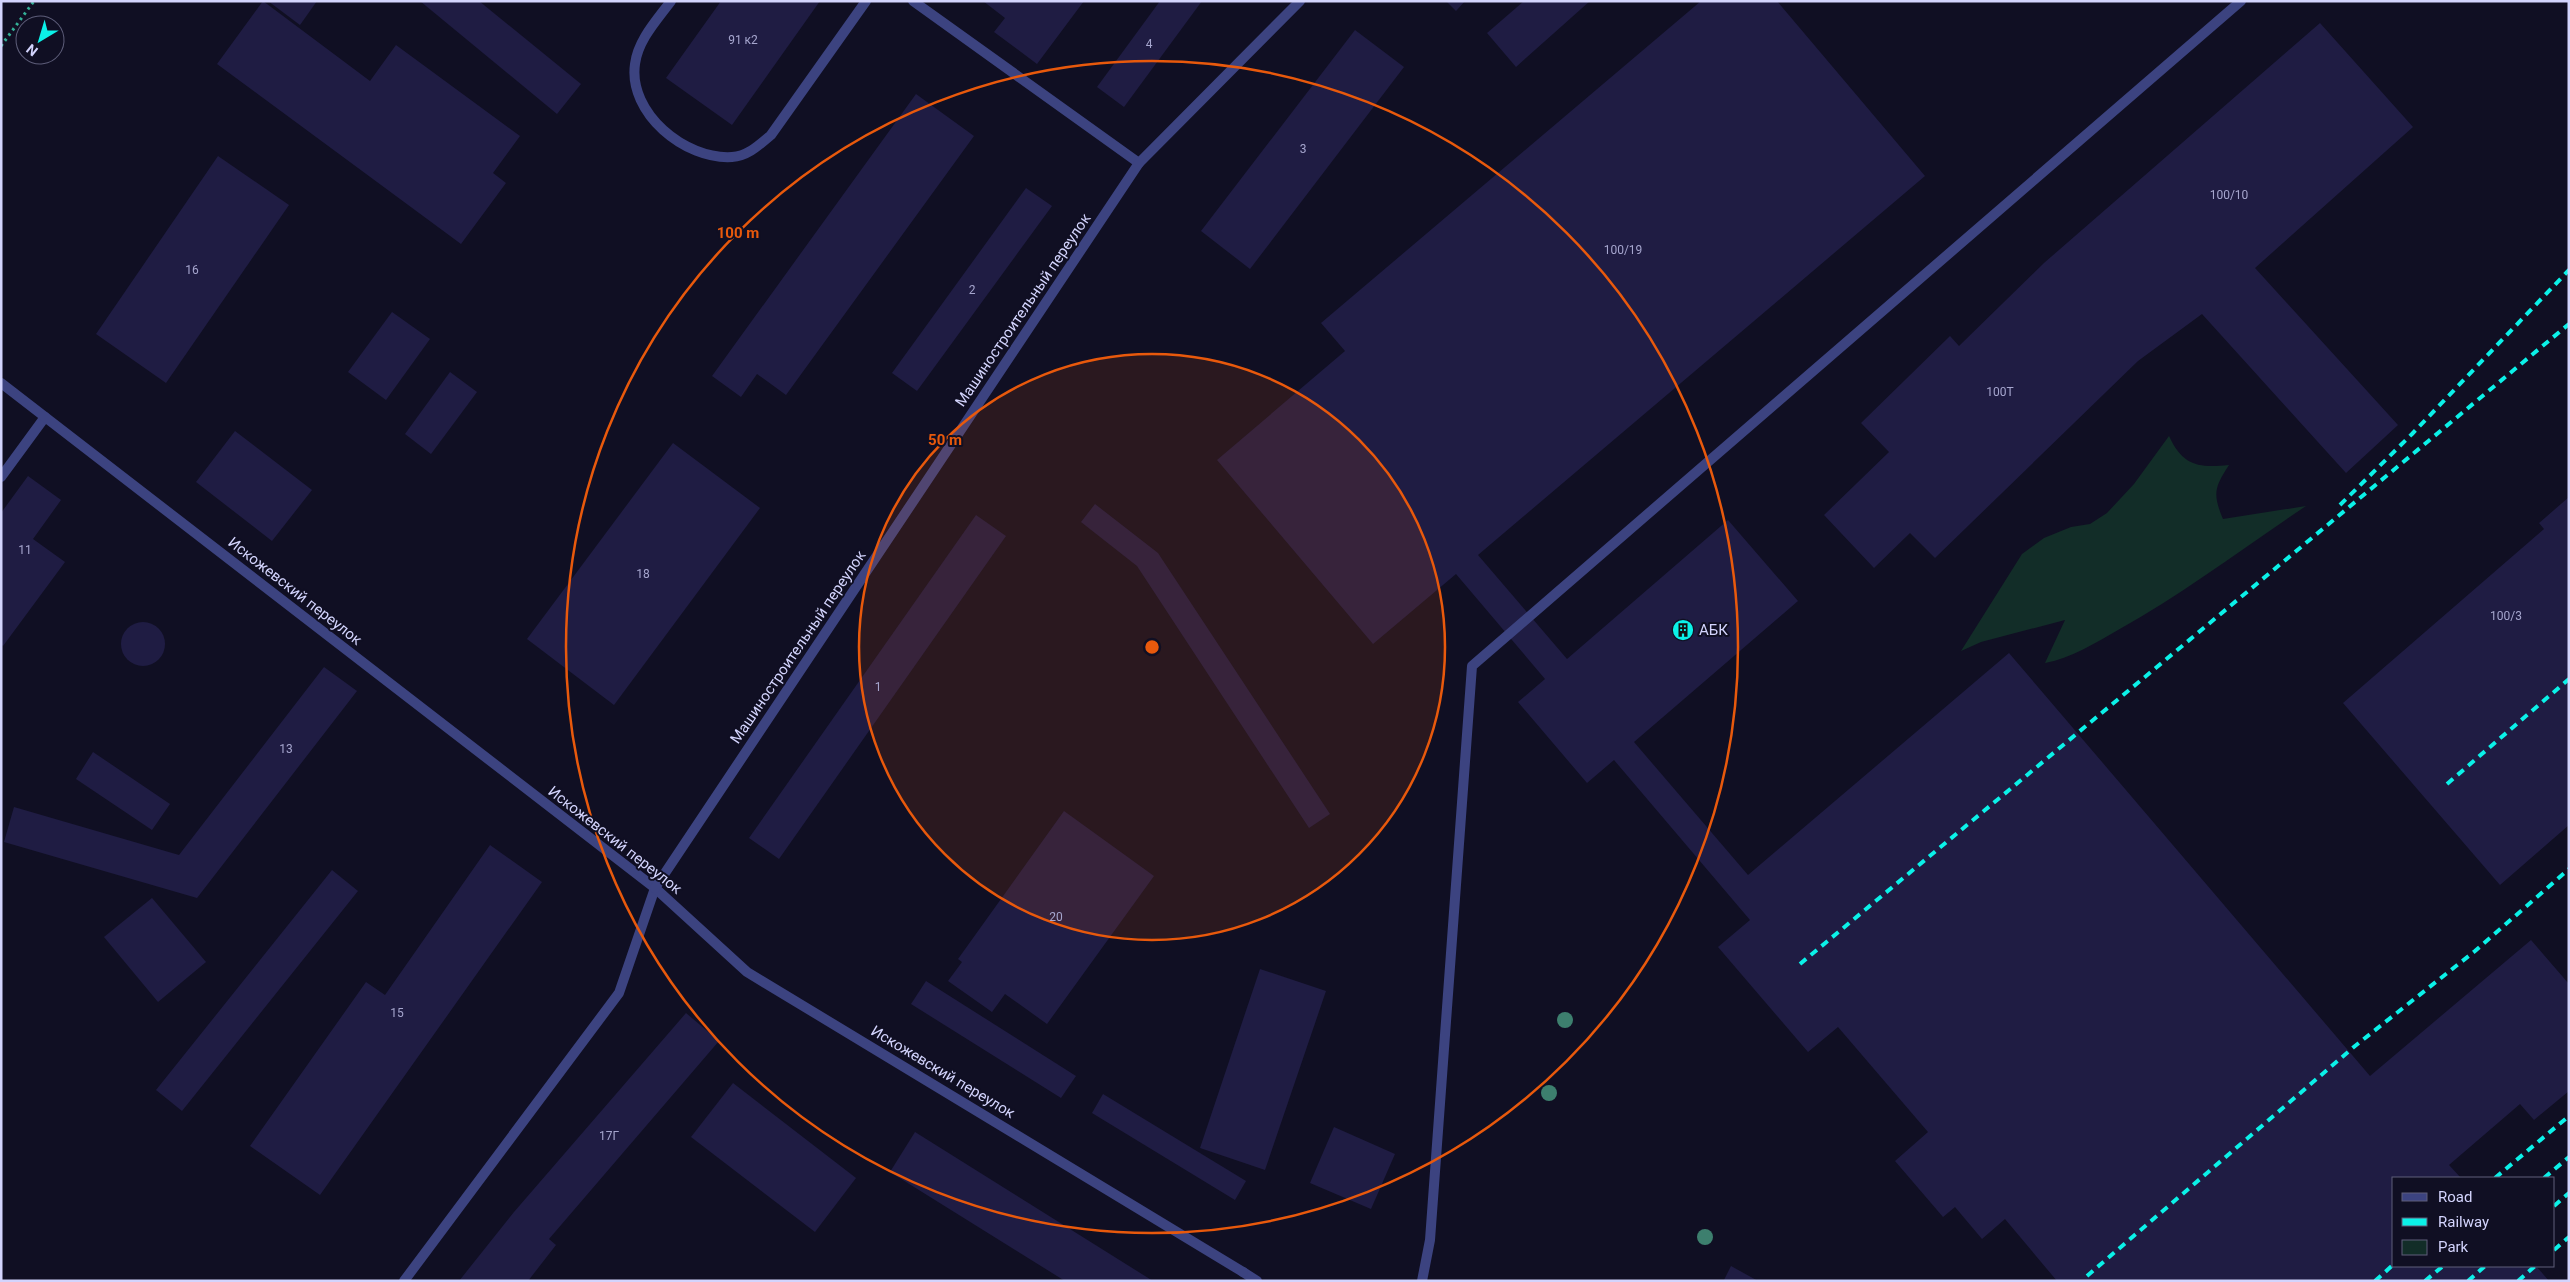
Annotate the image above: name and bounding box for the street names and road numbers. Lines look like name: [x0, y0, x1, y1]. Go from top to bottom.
street label: Машиностроительный переулок: [951, 210, 1095, 410]
street label: Искожевский переулок: [225, 533, 365, 649]
street label: Машиностроительный переулок: [726, 547, 870, 747]
street label: Искожевский переулок: [545, 782, 685, 898]
street label: Искожевский переулок: [868, 1022, 1018, 1122]

